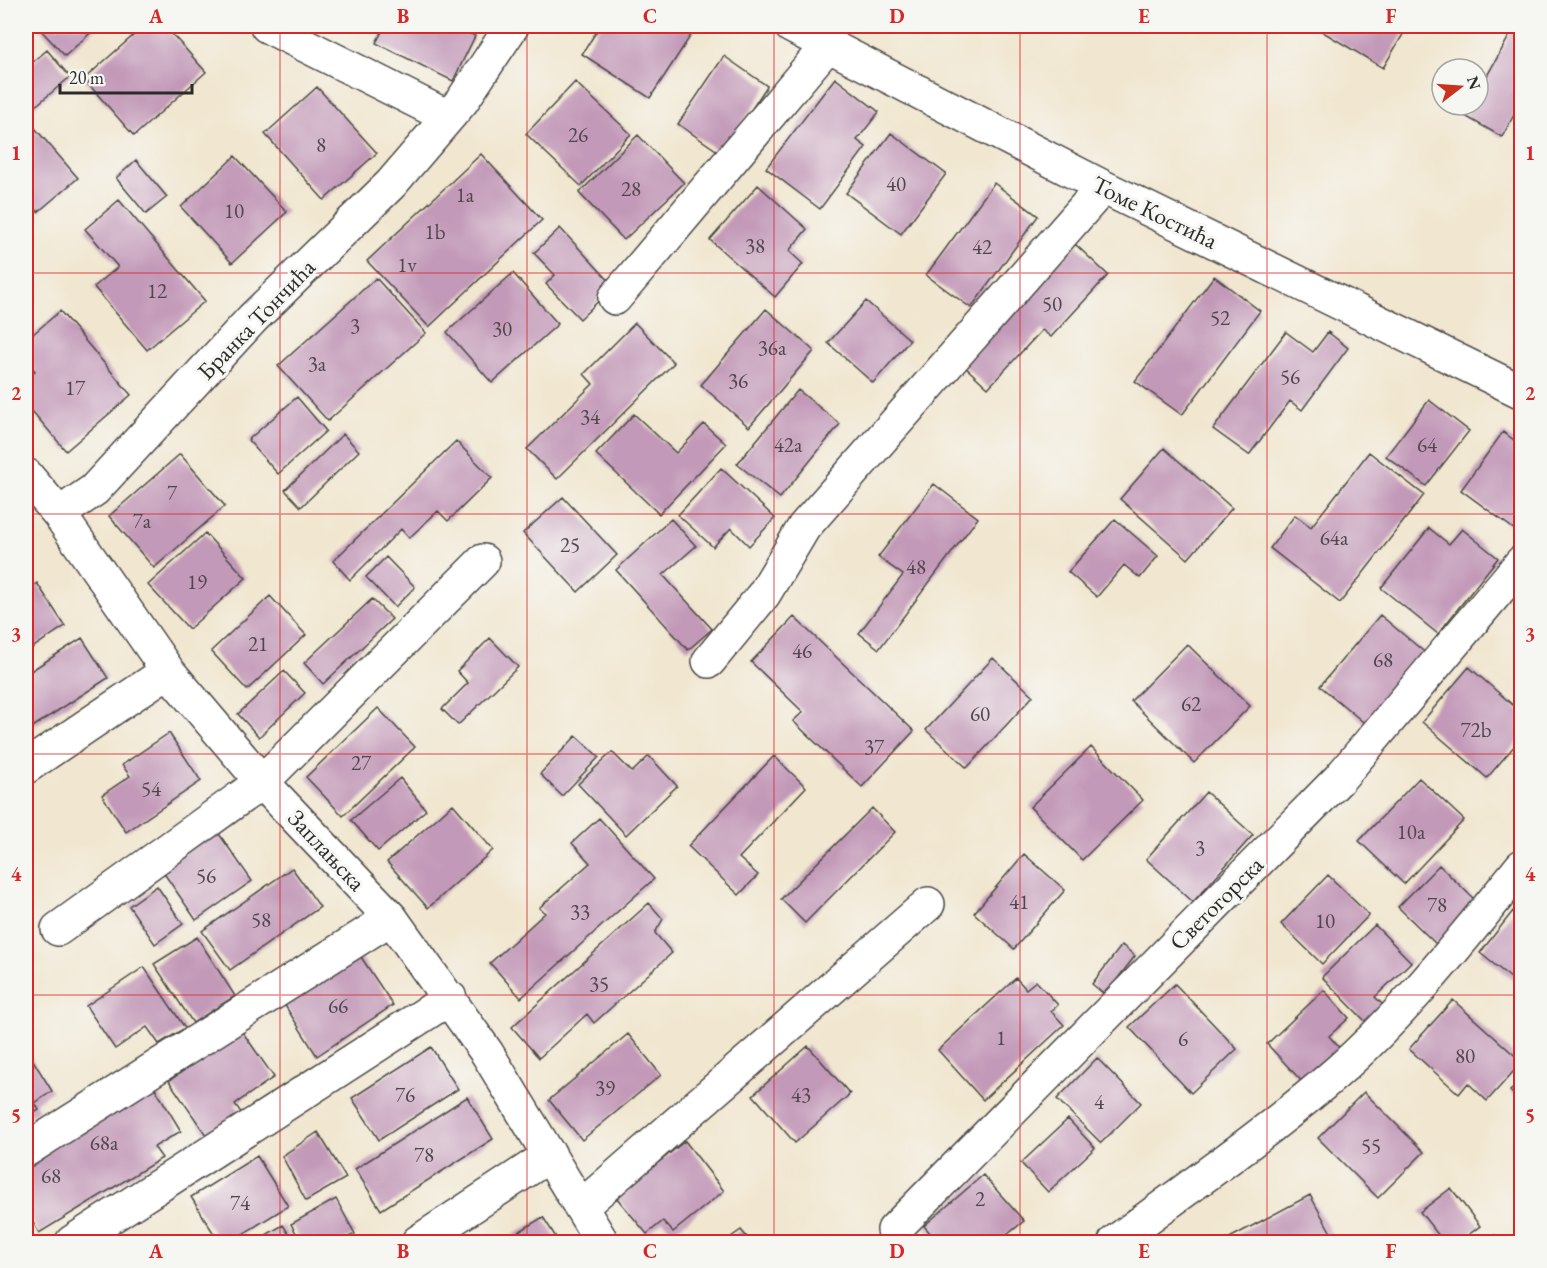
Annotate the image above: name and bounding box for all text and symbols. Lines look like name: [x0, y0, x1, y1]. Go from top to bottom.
text: A: [148, 3, 164, 29]
text: B: [397, 3, 409, 29]
text: C: [643, 3, 657, 29]
text: D: [889, 3, 905, 29]
text: E: [1138, 3, 1150, 29]
text: F: [1386, 3, 1397, 29]
scale bar: [60, 57, 192, 95]
north arrow: [1430, 57, 1490, 117]
text: 20 m: [69, 66, 104, 89]
text: N: [1462, 73, 1486, 92]
house number: 26: [568, 121, 588, 148]
house number: 8: [316, 131, 326, 158]
text: 1: [11, 140, 21, 166]
text: 1: [1525, 140, 1535, 166]
street label: Томе Костића: [1087, 168, 1223, 256]
house number: 40: [886, 170, 906, 197]
house number: 28: [621, 175, 641, 202]
house number: 1a: [456, 181, 475, 208]
house number: 10: [224, 197, 244, 224]
house number: 1b: [425, 218, 446, 245]
house number: 38: [745, 232, 765, 259]
house number: 42: [972, 233, 992, 260]
street label: Бранка Тончића: [190, 251, 322, 386]
house number: 1v: [397, 251, 417, 278]
house number: 12: [147, 277, 167, 304]
house number: 50: [1042, 290, 1062, 317]
house number: 52: [1210, 304, 1230, 331]
house number: 3: [350, 312, 360, 339]
house number: 30: [492, 315, 512, 342]
house number: 36a: [758, 334, 787, 361]
house number: 3a: [308, 350, 327, 377]
house number: 56: [1280, 363, 1300, 390]
house number: 36: [728, 367, 748, 394]
house number: 17: [65, 374, 86, 401]
text: 2: [11, 380, 22, 406]
text: 2: [1525, 380, 1536, 406]
house number: 34: [580, 403, 601, 430]
house number: 42a: [774, 431, 803, 458]
house number: 64: [1417, 431, 1438, 458]
house number: 7: [167, 479, 178, 506]
house number: 7a: [133, 507, 152, 534]
house number: 64a: [1320, 524, 1349, 551]
house number: 25: [560, 531, 580, 558]
house number: 48: [906, 553, 926, 580]
house number: 19: [187, 568, 207, 595]
text: 3: [11, 621, 21, 647]
text: 3: [1525, 621, 1535, 647]
house number: 21: [248, 630, 268, 657]
house number: 46: [792, 637, 812, 664]
house number: 68: [1373, 646, 1393, 673]
house number: 62: [1181, 690, 1201, 717]
house number: 60: [970, 700, 990, 727]
house number: 72b: [1461, 716, 1492, 743]
house number: 37: [864, 733, 885, 760]
house number: 27: [351, 749, 372, 776]
house number: 54: [141, 775, 162, 802]
street label: Заплањска: [281, 803, 373, 898]
house number: 10a: [1397, 818, 1426, 845]
house number: 3: [1195, 834, 1205, 861]
street label: Светогорска: [1162, 849, 1270, 957]
text: 4: [11, 861, 22, 887]
text: 4: [1525, 861, 1536, 887]
house number: 56: [196, 862, 216, 889]
house number: 41: [1009, 888, 1029, 915]
house number: 78: [1427, 891, 1447, 918]
house number: 33: [570, 898, 590, 925]
house number: 58: [251, 906, 271, 933]
house number: 10: [1315, 907, 1335, 934]
house number: 35: [589, 970, 609, 997]
house number: 66: [328, 992, 348, 1019]
house number: 1: [996, 1024, 1006, 1051]
house number: 6: [1178, 1025, 1188, 1052]
house number: 80: [1455, 1042, 1475, 1069]
house number: 39: [595, 1074, 615, 1101]
house number: 76: [395, 1081, 415, 1108]
house number: 43: [791, 1081, 811, 1108]
house number: 4: [1094, 1088, 1105, 1115]
text: 5: [11, 1102, 21, 1128]
text: 5: [1525, 1102, 1535, 1128]
house number: 68a: [90, 1129, 119, 1156]
house number: 55: [1361, 1132, 1381, 1159]
house number: 78: [414, 1141, 434, 1168]
house number: 68: [41, 1162, 61, 1189]
house number: 2: [975, 1185, 985, 1212]
house number: 74: [230, 1189, 251, 1216]
text: A: [148, 1238, 164, 1264]
text: B: [397, 1238, 409, 1264]
text: C: [643, 1238, 657, 1264]
text: D: [889, 1238, 905, 1264]
text: E: [1138, 1238, 1150, 1264]
text: F: [1386, 1238, 1397, 1264]

